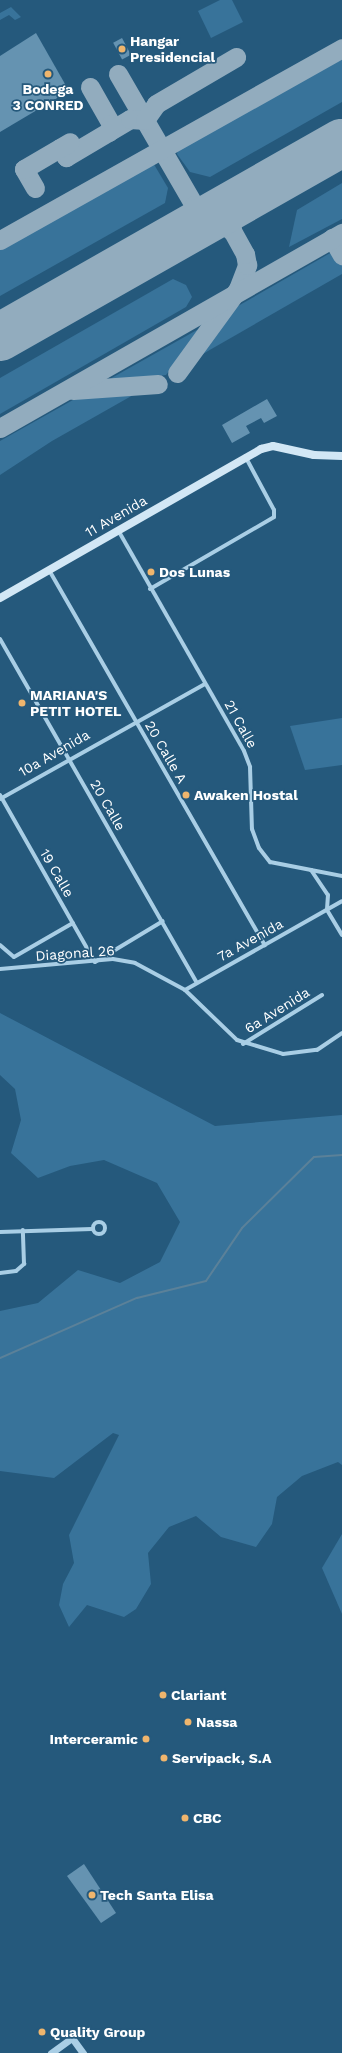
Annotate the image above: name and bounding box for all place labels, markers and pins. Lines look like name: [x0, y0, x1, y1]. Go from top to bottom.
place label: Hangar Presidencial: [130, 33, 215, 66]
marker: Hangar Presidencial: [117, 44, 127, 54]
marker: Bodega 3 CONRED: [43, 69, 53, 79]
place label: Bodega 3 CONRED: [12, 81, 84, 114]
place label: Dos Lunas: [159, 564, 230, 580]
marker: Dos Lunas: [146, 567, 156, 577]
place label: MARIANA'S PETIT HOTEL: [30, 687, 122, 720]
marker: MARIANA'S PETIT HOTEL: [17, 698, 27, 708]
place label: Awaken Hostal: [194, 787, 298, 803]
marker: Awaken Hostal: [181, 790, 191, 800]
place label: Clariant: [171, 1687, 226, 1703]
marker: Clariant: [158, 1690, 168, 1700]
place label: Nassa: [196, 1714, 237, 1730]
marker: Nassa: [183, 1717, 193, 1727]
place label: Interceramic: [50, 1731, 138, 1747]
marker: Interceramic: [141, 1734, 151, 1744]
place label: Servipack, S.A: [172, 1750, 272, 1766]
marker: Servipack, S.A: [159, 1753, 169, 1763]
place label: CBC: [193, 1810, 222, 1826]
marker: CBC: [180, 1813, 190, 1823]
place label: Tech Santa Elisa: [100, 1887, 214, 1903]
marker: Tech Santa Elisa: [87, 1890, 97, 1900]
place label: Quality Group: [50, 2024, 146, 2040]
marker: Quality Group: [37, 2027, 47, 2037]

